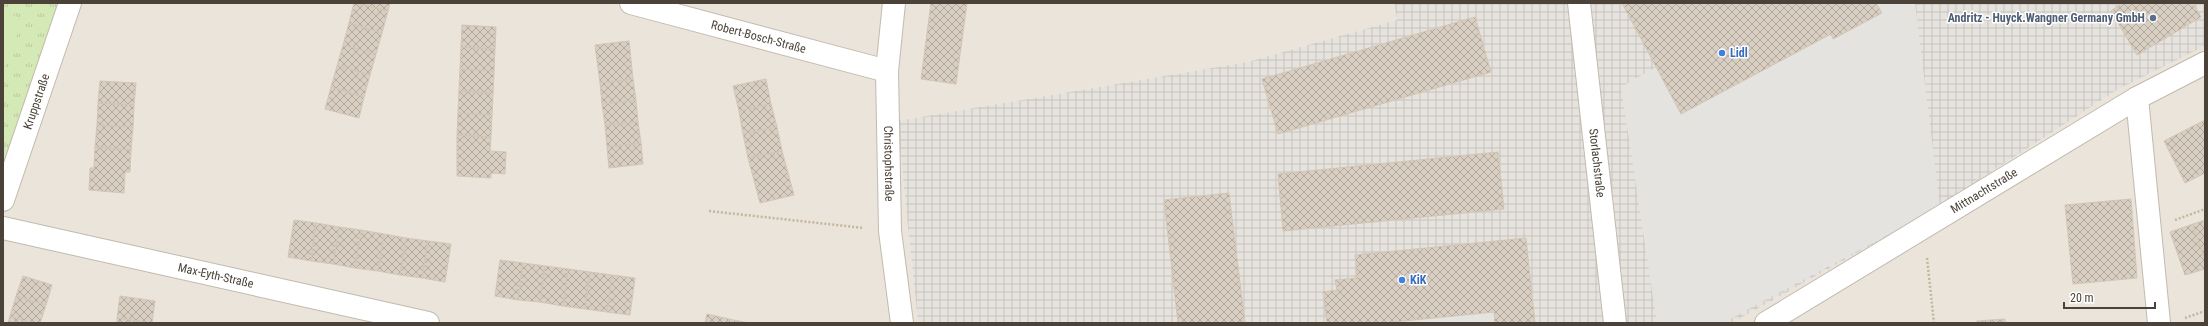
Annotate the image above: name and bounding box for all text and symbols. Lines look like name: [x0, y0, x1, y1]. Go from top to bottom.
place label: Andritz - Huyck.Wangner Germany GmbH: [1948, 11, 2145, 25]
marker: Andritz - Huyck.Wangner Germany GmbH: [2148, 13, 2158, 23]
street label: Robert-Bosch-Straße: [710, 18, 808, 56]
place label: Lidl: [1730, 46, 1748, 60]
marker: Lidl: [1717, 48, 1727, 58]
street label: Kruppstraße: [21, 71, 53, 131]
street label: Christophstraße: [881, 126, 896, 202]
street label: Storlachstraße: [1586, 128, 1608, 199]
street label: Mittnachtstraße: [1948, 165, 2020, 216]
street label: Max-Eyth-Straße: [177, 260, 255, 291]
place label: KiK: [1410, 273, 1427, 287]
marker: KiK: [1397, 275, 1407, 285]
scale bar: [2064, 284, 2155, 310]
text: 20 m: [2070, 291, 2094, 305]

